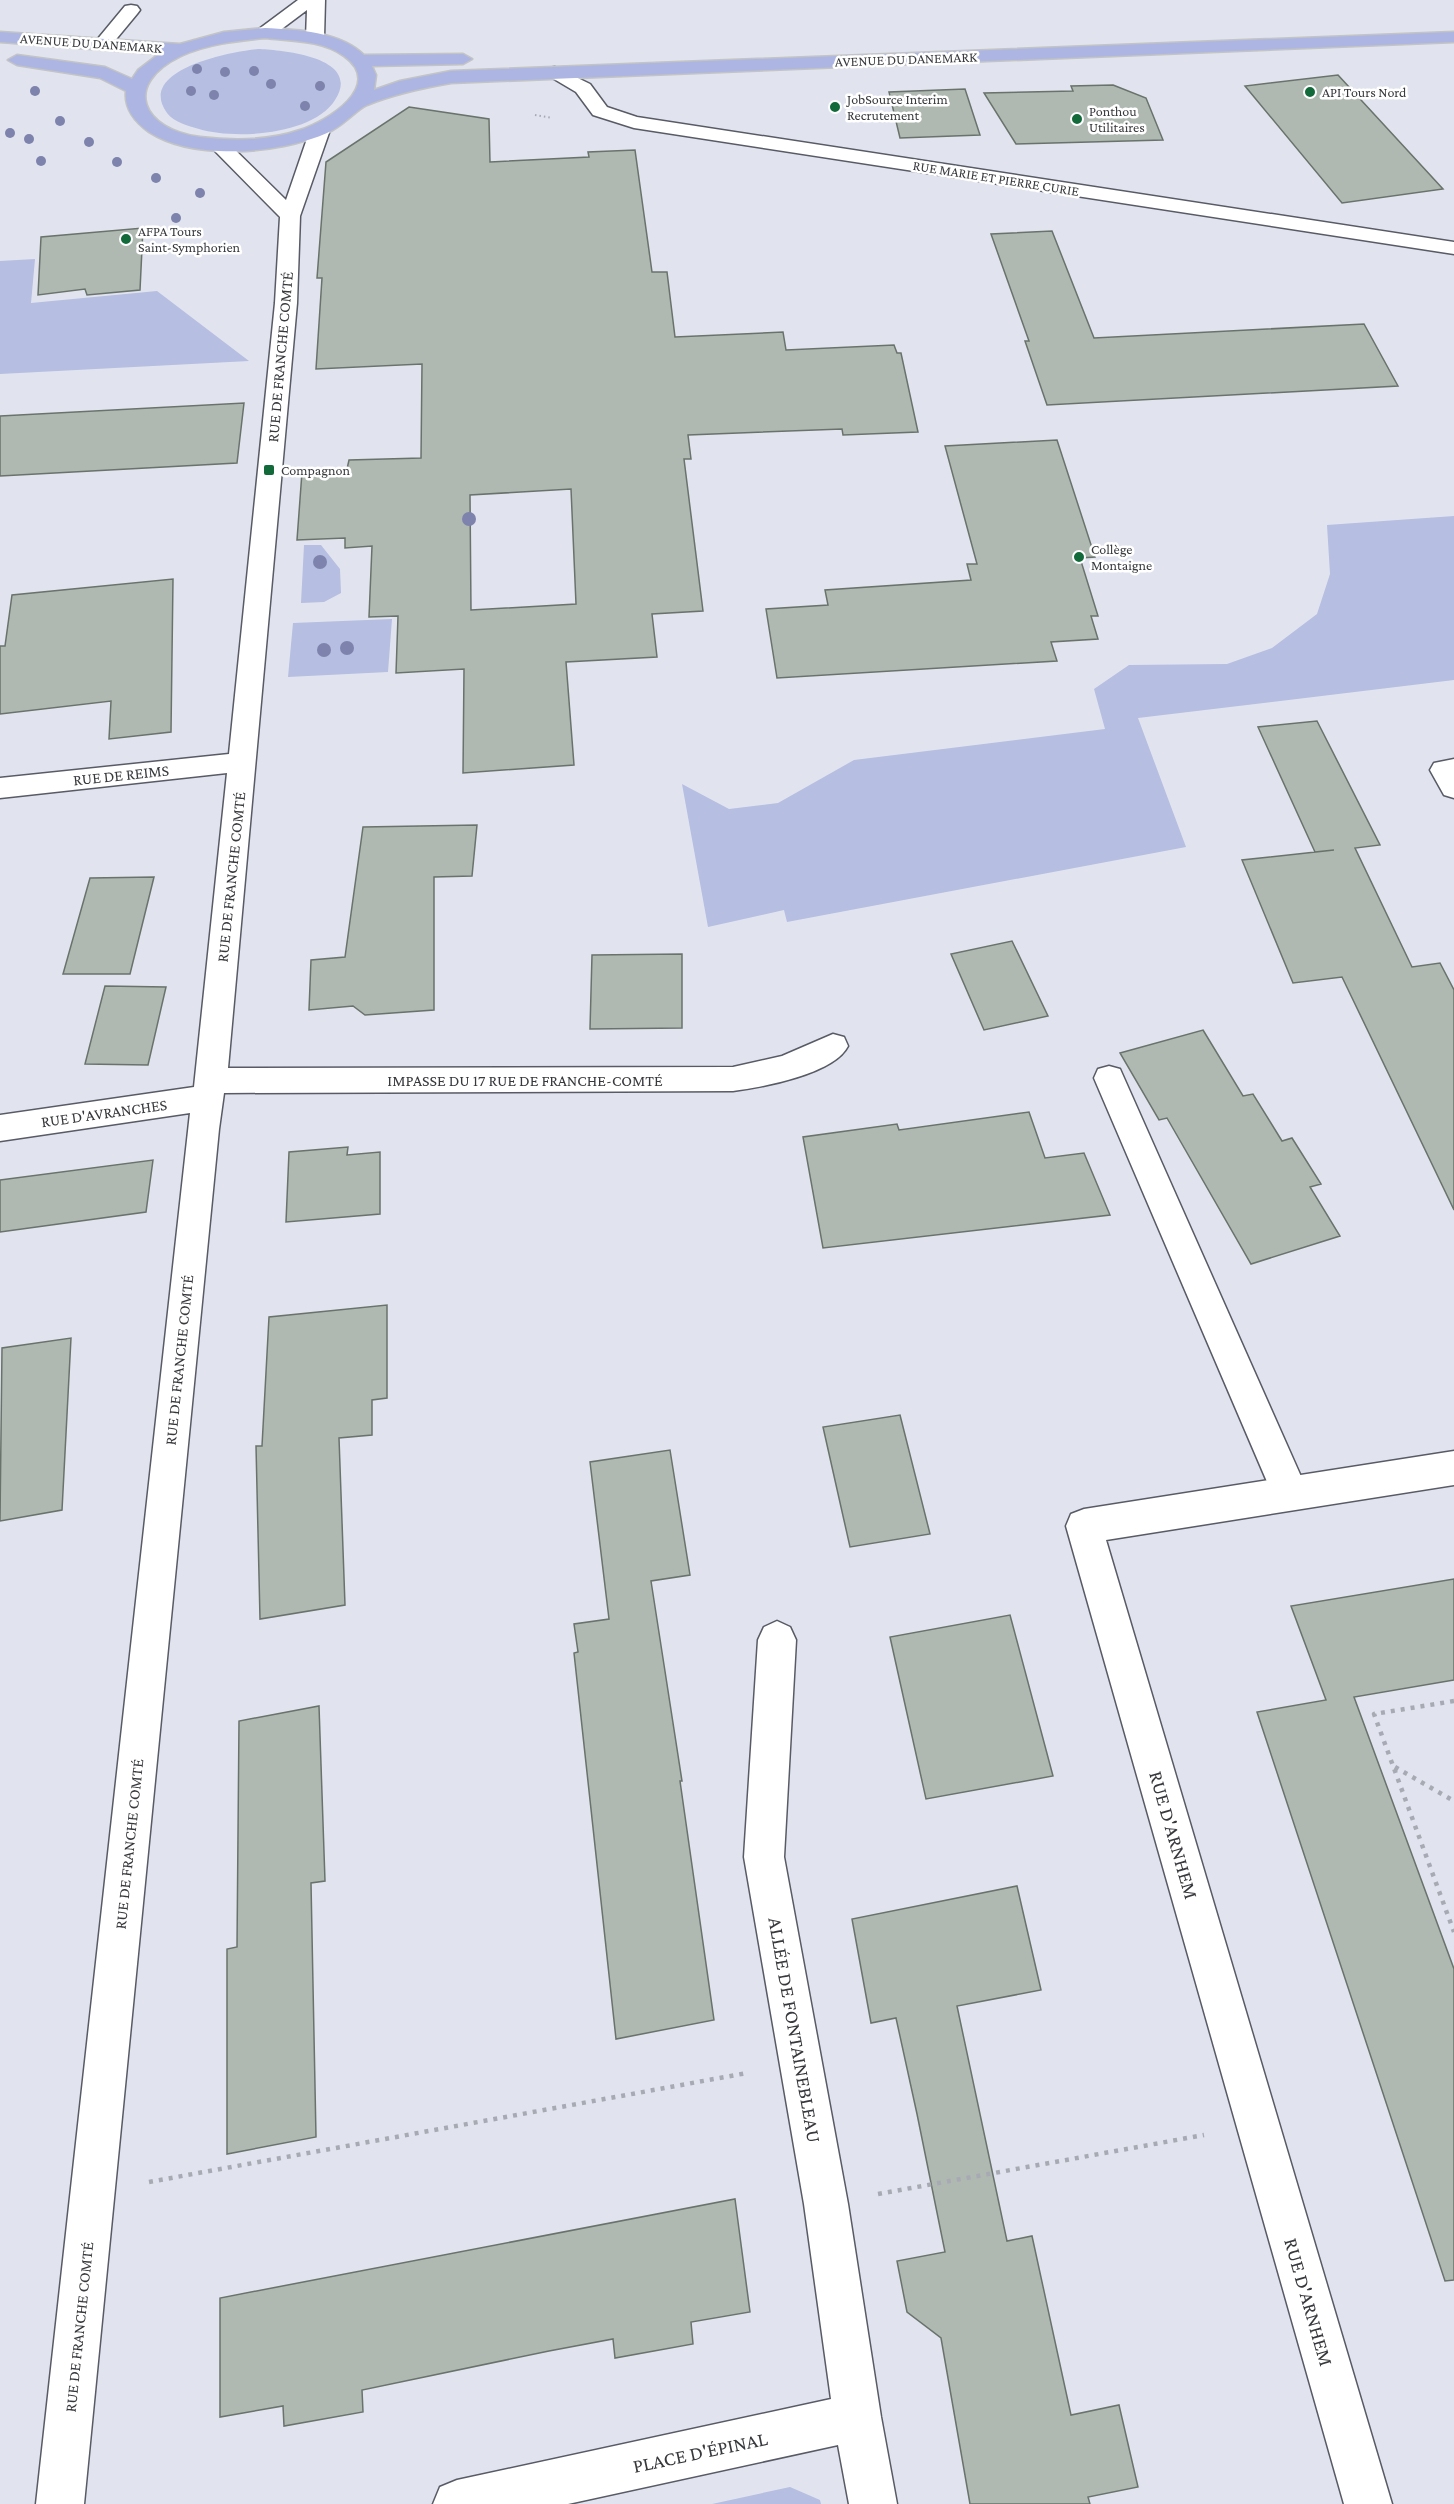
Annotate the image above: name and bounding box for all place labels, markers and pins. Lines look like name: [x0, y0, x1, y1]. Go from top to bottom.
place label: API Tours Nord: [1322, 84, 1407, 100]
marker: API Tours Nord: [1303, 85, 1317, 99]
place label: JobSource Interim Recrutement: [845, 91, 948, 123]
marker: JobSource Interim Recrutement: [828, 100, 842, 114]
place label: Ponthou Utilitaires: [1089, 103, 1145, 135]
marker: Ponthou Utilitaires: [1070, 112, 1084, 126]
place label: AFPA Tours Saint-Symphorien: [138, 223, 241, 255]
marker: AFPA Tours Saint-Symphorien: [119, 232, 133, 246]
place label: Compagnon: [281, 462, 350, 478]
marker: Compagnon: [262, 463, 276, 477]
place label: Collège Montaigne: [1091, 541, 1152, 573]
marker: Collège Montaigne: [1072, 550, 1086, 564]

